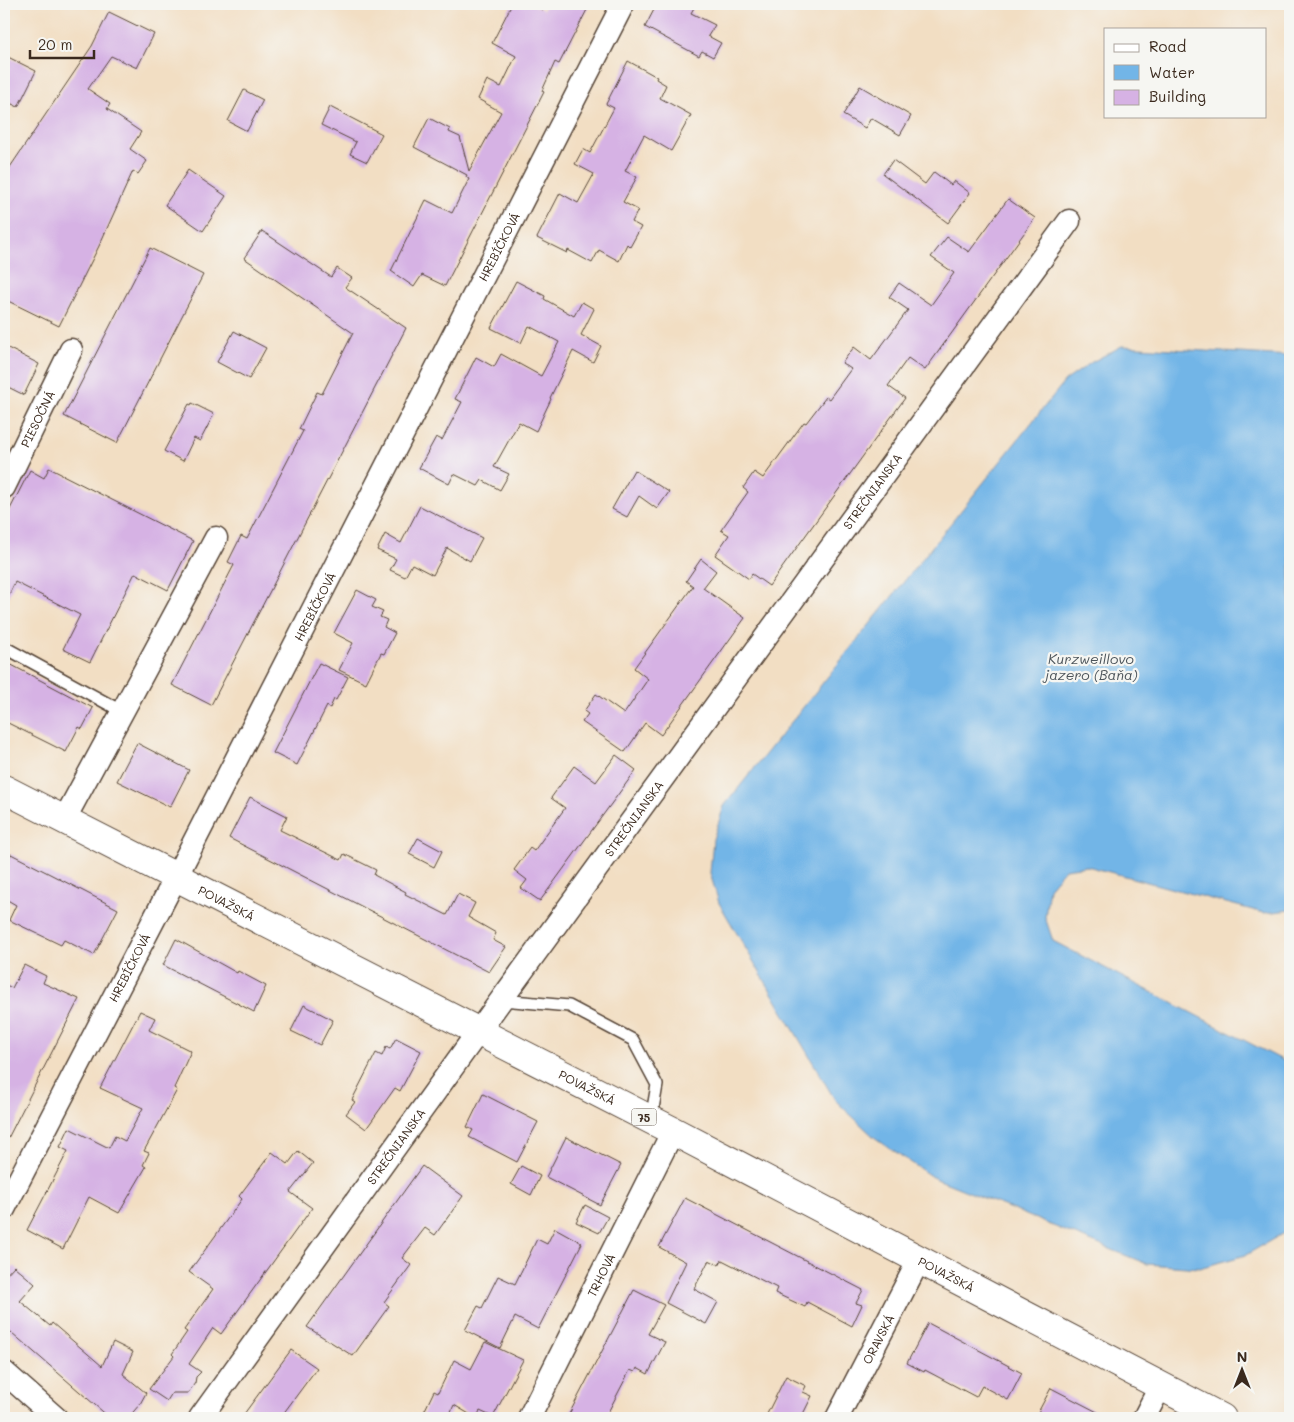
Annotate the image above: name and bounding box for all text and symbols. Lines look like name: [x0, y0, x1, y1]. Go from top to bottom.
scale bar: [30, 28, 94, 60]
legend: [1104, 28, 1266, 118]
text: 20 m: [38, 34, 72, 54]
text: Road: [1149, 36, 1186, 56]
text: Water: [1149, 62, 1195, 82]
text: Building: [1149, 86, 1206, 106]
street label: HREBÍČKOVÁ: [474, 209, 523, 284]
street label: PIESOČNÁ: [17, 388, 58, 450]
street label: STREČNIANSKA: [839, 450, 905, 532]
street label: HREBÍČKOVÁ: [290, 569, 339, 644]
water label: Kurzweillovo jazero (Baňa): [1042, 649, 1138, 684]
street label: STREČNIANSKA: [600, 777, 667, 860]
street label: POVAŽSKÁ: [196, 882, 258, 924]
street label: HREBÍČKOVÁ: [105, 930, 154, 1005]
street label: POVAŽSKÁ: [556, 1066, 618, 1108]
street label: STREČNIANSKA: [363, 1105, 429, 1187]
road number: 75: [632, 1108, 656, 1126]
street label: TRHOVÁ: [583, 1251, 618, 1299]
street label: POVAŽSKÁ: [916, 1253, 978, 1295]
street label: ORAVSKÁ: [858, 1311, 897, 1367]
north arrow: [1216, 1344, 1266, 1394]
text: N: [1237, 1347, 1247, 1366]

